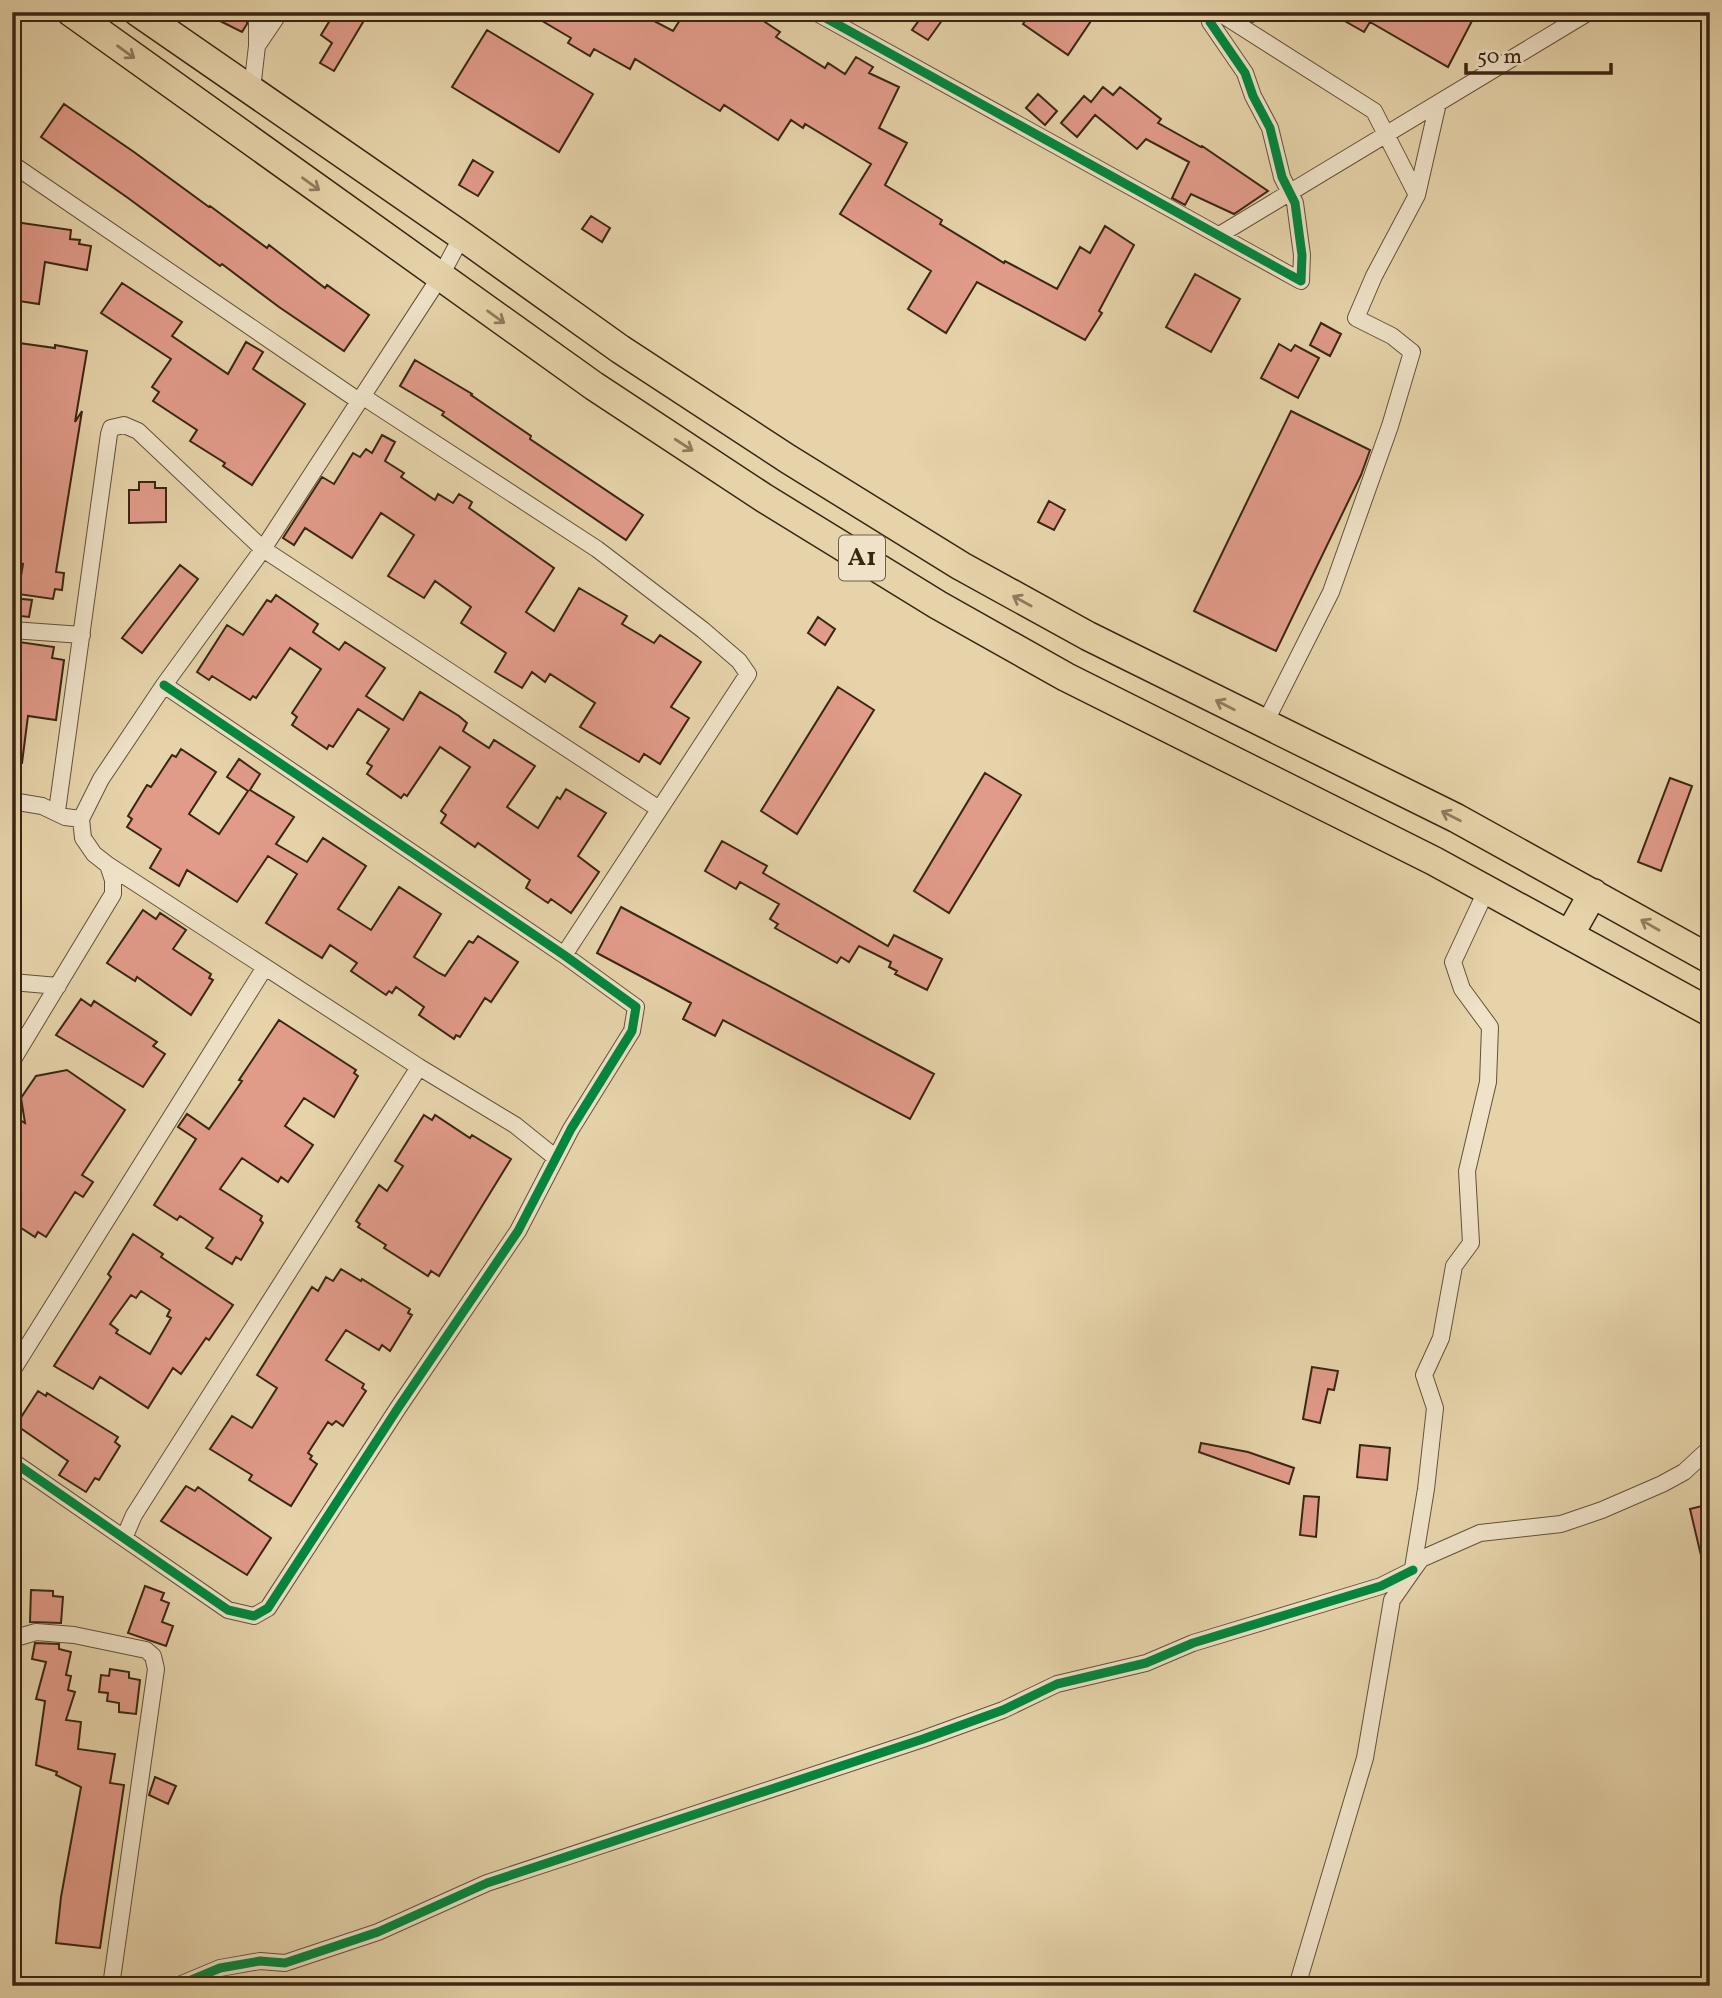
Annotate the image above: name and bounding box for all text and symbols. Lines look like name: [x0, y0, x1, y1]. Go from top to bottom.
scale bar: [1466, 32, 1612, 76]
text: 50 m: [1477, 43, 1522, 72]
one-way arrow: [116, 45, 135, 59]
one-way arrow: [301, 177, 320, 191]
one-way arrow: [486, 309, 505, 324]
one-way arrow: [673, 439, 693, 453]
road number: A1: [839, 536, 885, 580]
one-way arrow: [1012, 594, 1033, 607]
one-way arrow: [1215, 698, 1235, 712]
one-way arrow: [1441, 808, 1462, 822]
one-way arrow: [1641, 918, 1661, 932]

